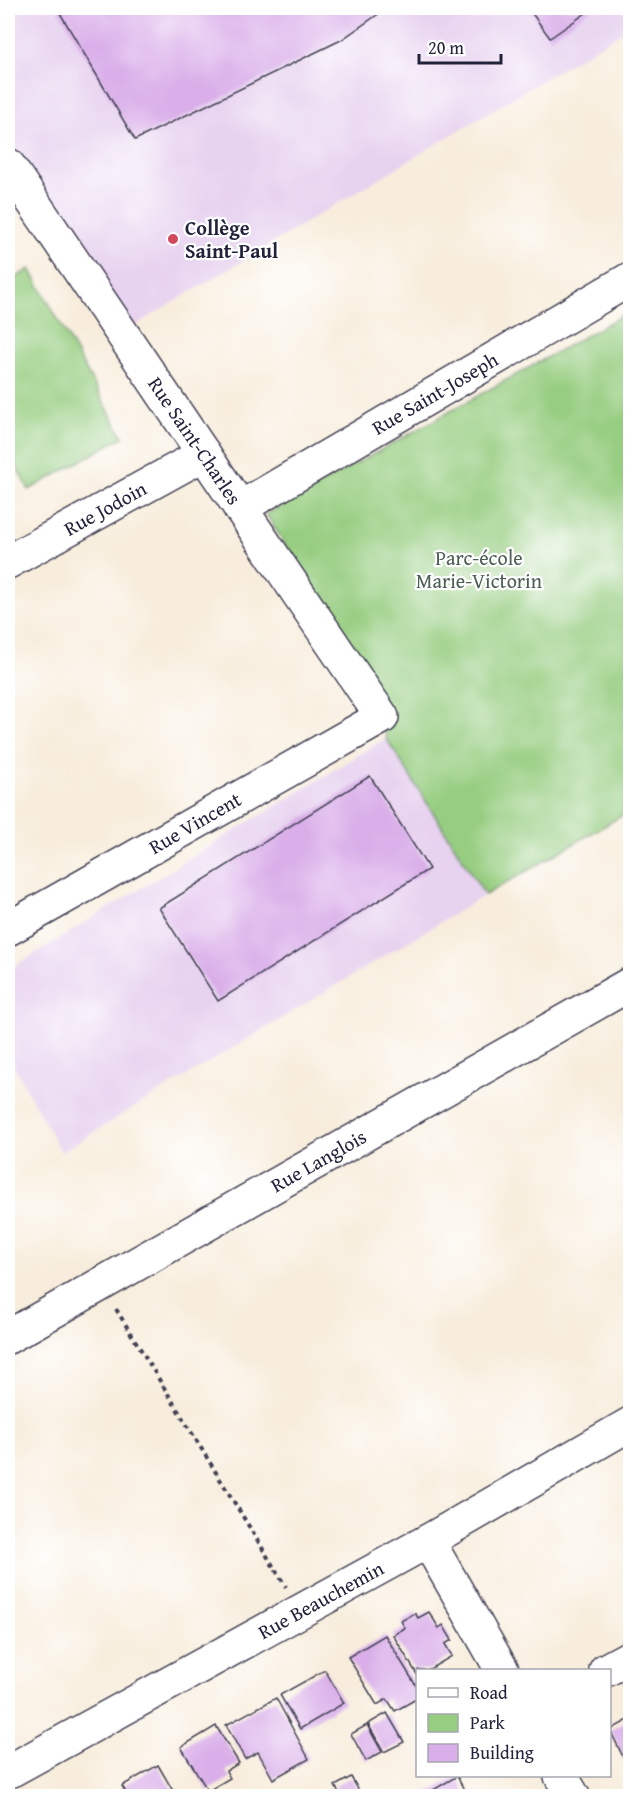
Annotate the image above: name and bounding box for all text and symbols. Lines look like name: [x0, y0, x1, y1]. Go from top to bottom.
scale bar: [419, 27, 502, 65]
text: 20 m: [428, 34, 464, 61]
place label: Collège Saint-Paul: [185, 213, 278, 265]
marker: Collège Saint-Paul: [166, 232, 180, 246]
street label: Rue Saint-Joseph: [366, 345, 503, 442]
street label: Rue Saint-Charles: [141, 371, 249, 510]
street label: Rue Jodoin: [58, 473, 152, 543]
park label: Parc-école Marie-Victorin: [416, 543, 542, 595]
street label: Rue Vincent: [143, 784, 246, 861]
street label: Rue Langlois: [265, 1122, 372, 1199]
street label: Rue Beauchemin: [252, 1553, 389, 1646]
legend: [416, 1669, 611, 1777]
text: Road: [470, 1679, 508, 1706]
text: Park: [470, 1709, 506, 1736]
text: Building: [470, 1739, 534, 1766]

